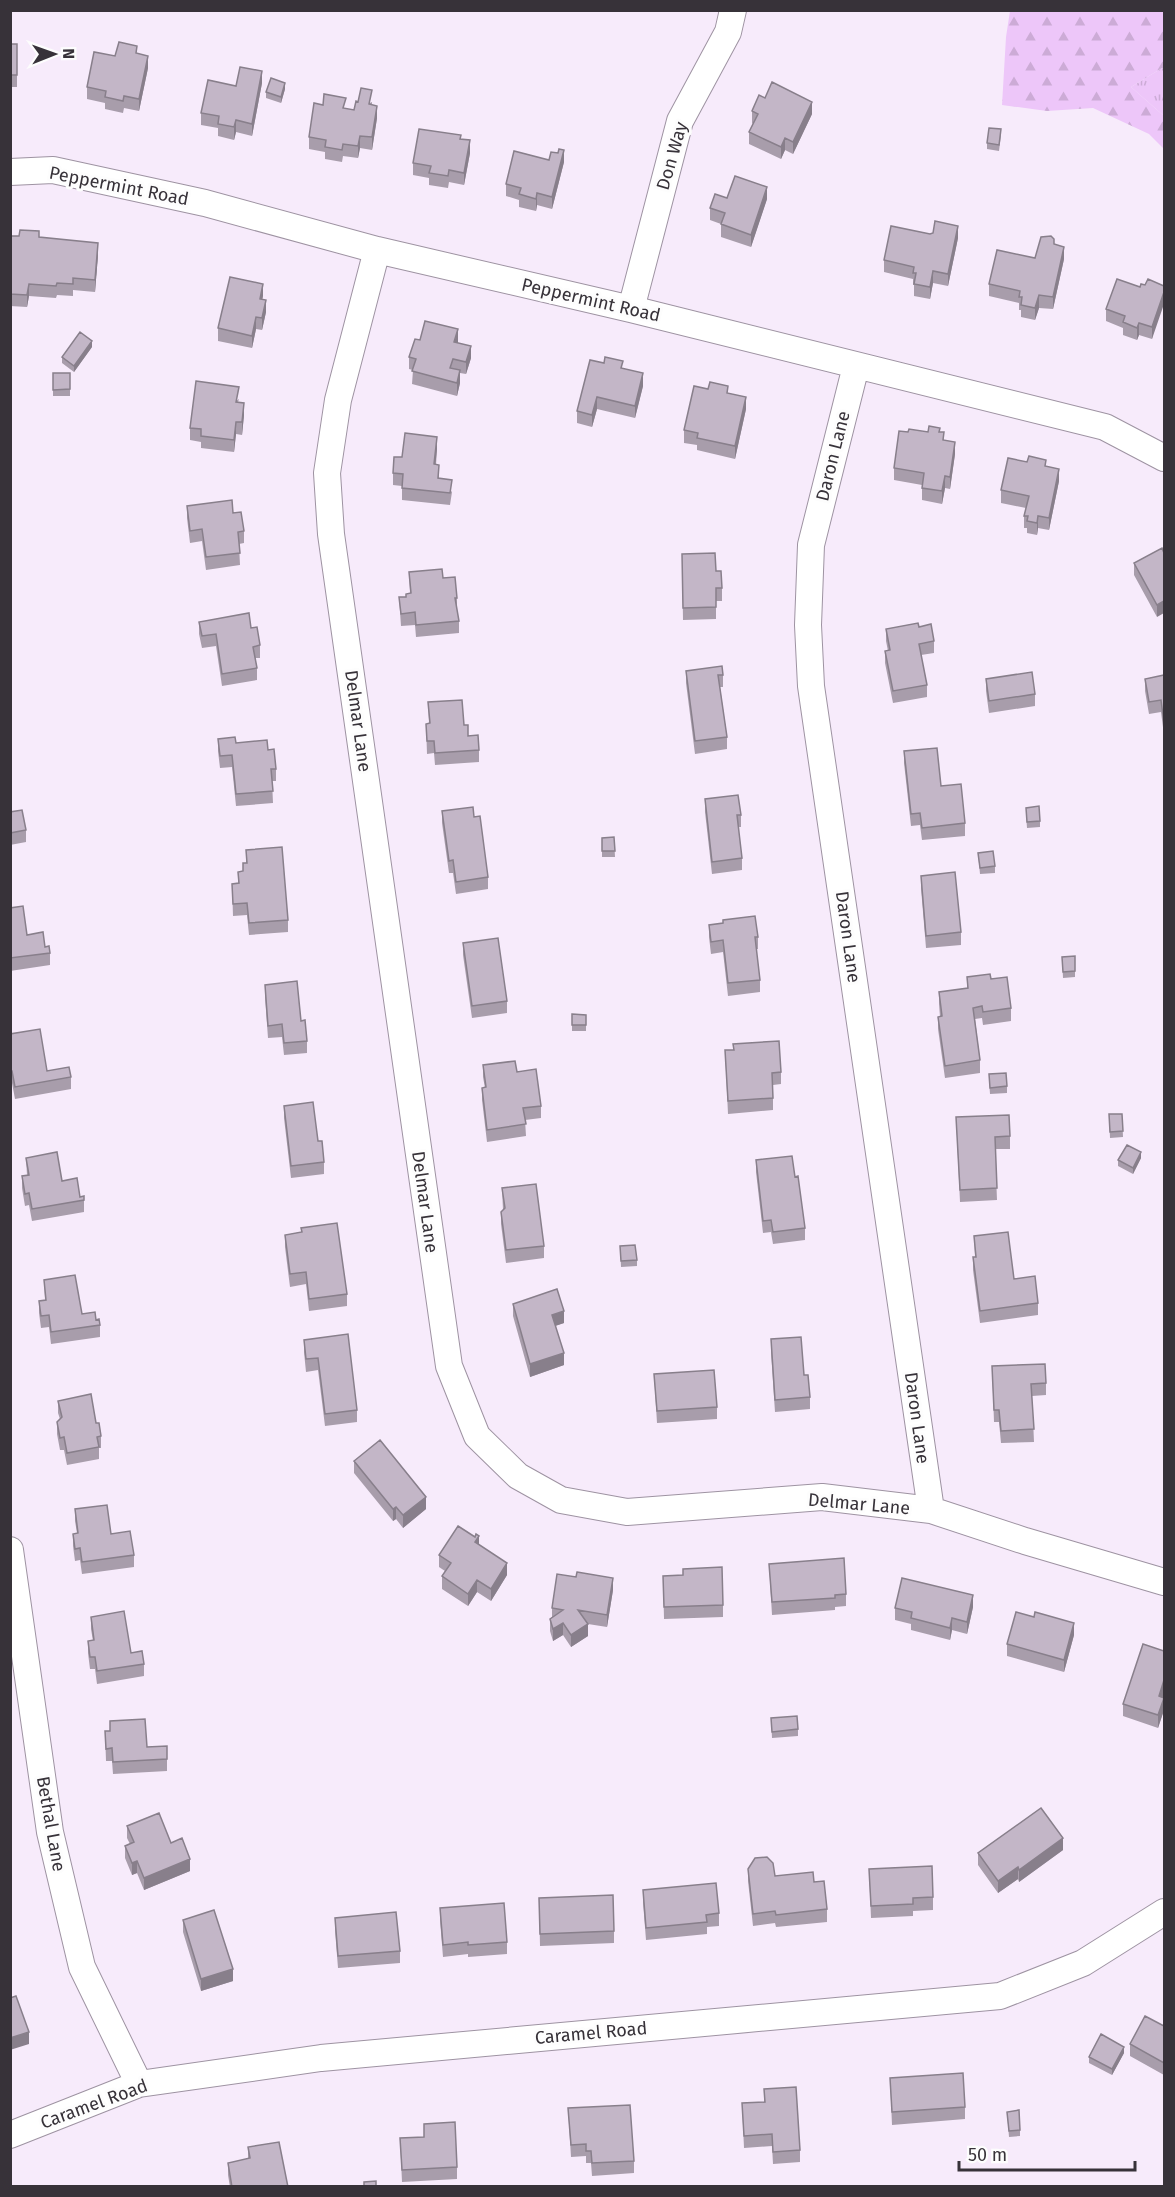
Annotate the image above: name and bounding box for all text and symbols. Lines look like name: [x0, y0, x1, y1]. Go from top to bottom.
north arrow: [24, 24, 84, 84]
text: N: [59, 48, 78, 59]
street label: Don Way: [652, 119, 692, 193]
street label: Peppermint Road: [47, 162, 191, 210]
street label: Peppermint Road: [519, 273, 663, 327]
street label: Daron Lane: [811, 409, 855, 503]
street label: Delmar Lane: [340, 669, 376, 773]
street label: Daron Lane: [831, 890, 865, 984]
street label: Delmar Lane: [407, 1150, 443, 1254]
street label: Daron Lane: [900, 1371, 934, 1465]
street label: Delmar Lane: [807, 1489, 911, 1519]
street label: Bethal Lane: [32, 1775, 70, 1873]
street label: Caramel Road: [534, 2017, 648, 2049]
street label: Caramel Road: [37, 2074, 151, 2134]
scale bar: [959, 2134, 1134, 2172]
text: 50 m: [968, 2144, 1007, 2166]

